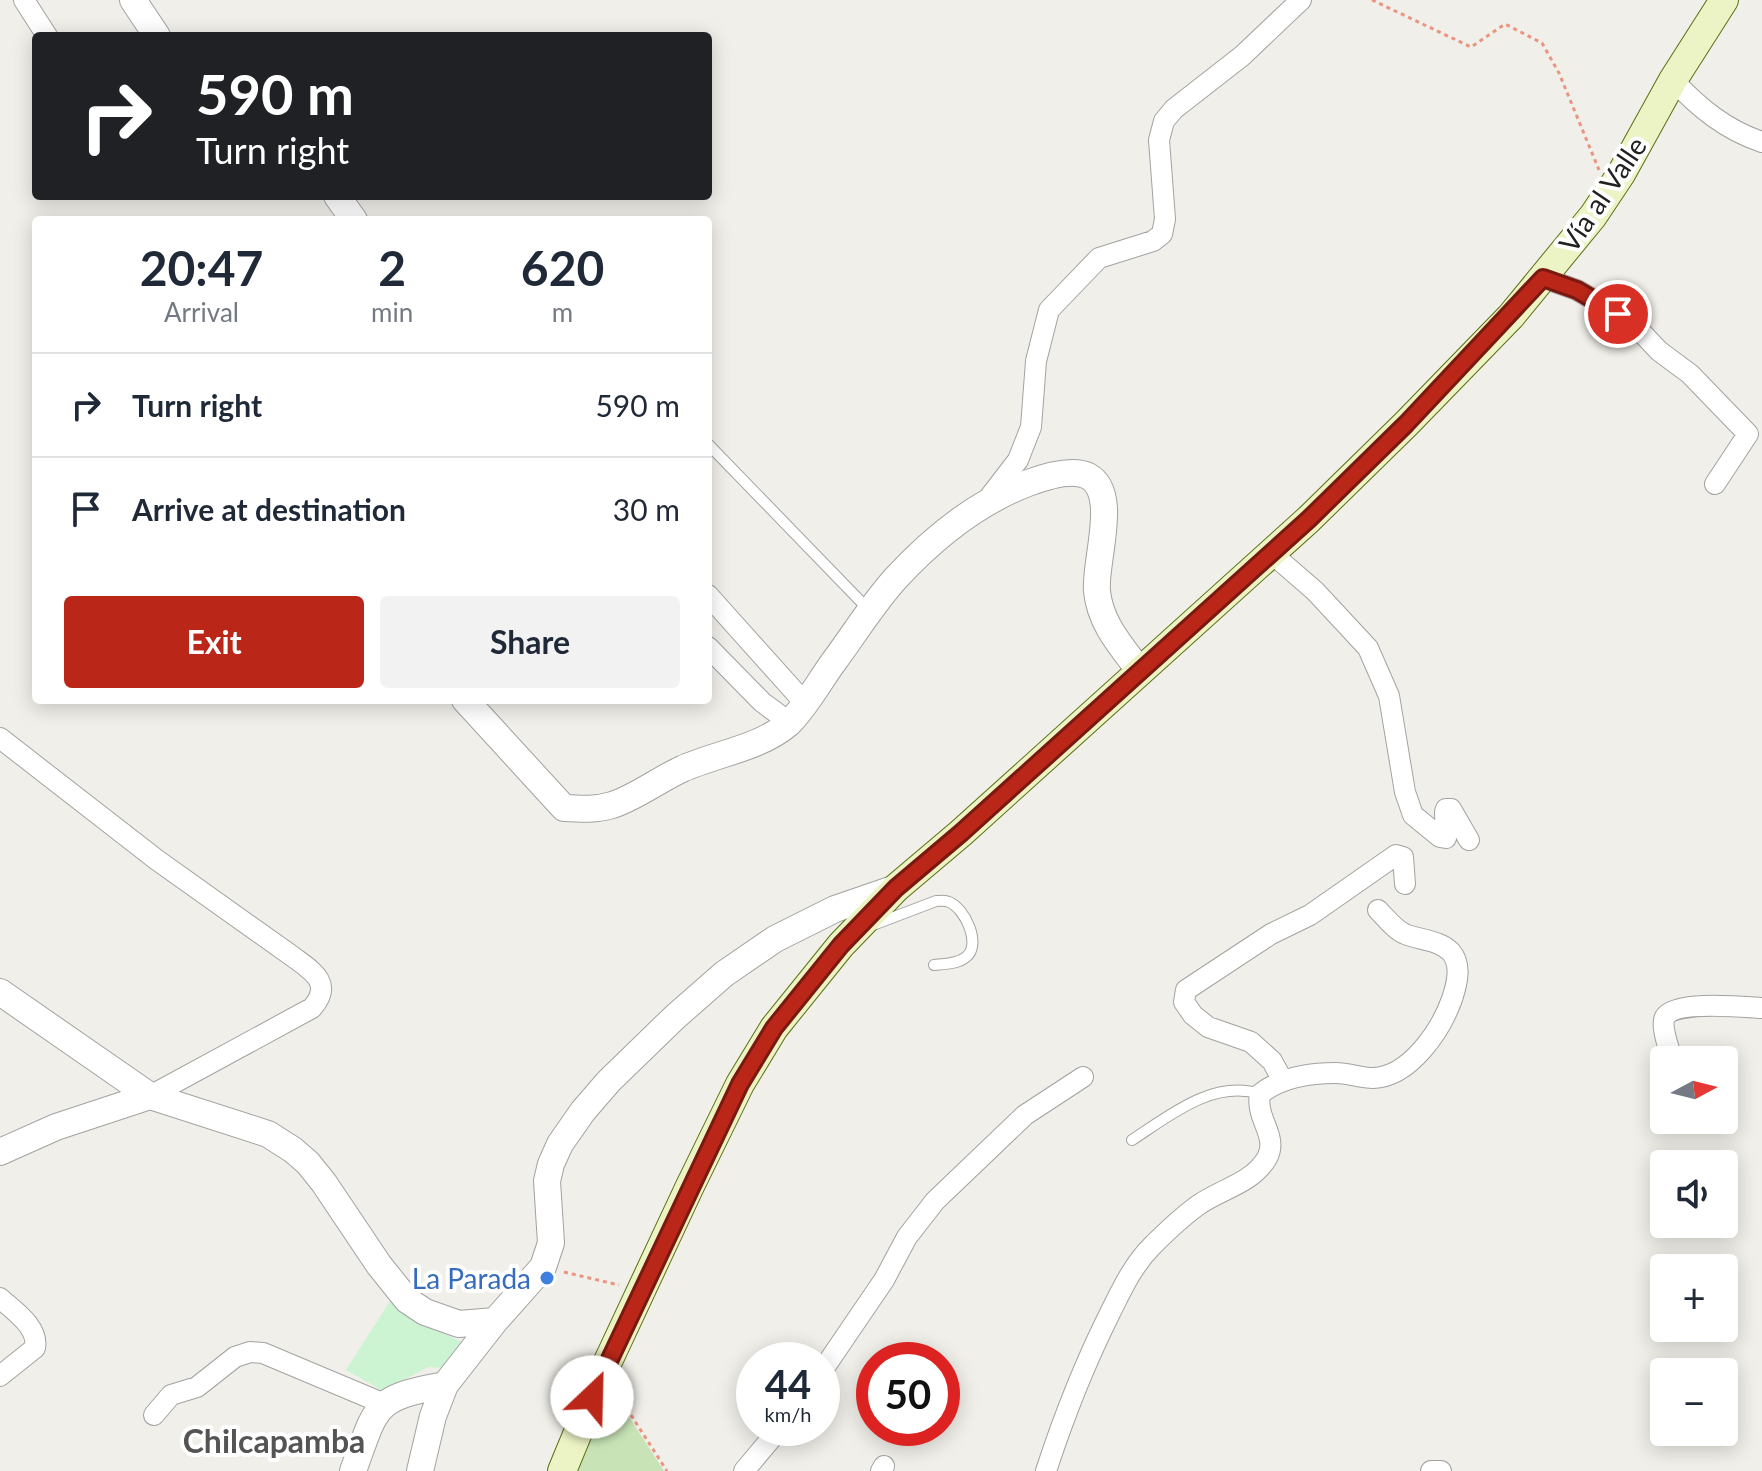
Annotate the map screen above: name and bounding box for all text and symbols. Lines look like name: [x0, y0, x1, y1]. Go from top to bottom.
text: 590 m: [196, 60, 354, 127]
icon: right: [64, 64, 168, 168]
text: Turn right: [196, 128, 349, 172]
street label: Vía al Valle: [1551, 130, 1653, 258]
text: 20:47: [140, 239, 263, 296]
text: 2: [378, 239, 406, 296]
text: 620: [521, 239, 604, 296]
pin: [1584, 280, 1652, 348]
icon: arrive: [1596, 292, 1640, 336]
text: Arrival: [164, 296, 239, 328]
text: min: [371, 296, 413, 328]
text: m: [552, 296, 573, 328]
icon: right: [64, 383, 108, 427]
text: Turn right: [132, 387, 262, 423]
text: 590 m: [595, 387, 680, 423]
icon: arrive: [64, 487, 108, 531]
text: Arrive at destination: [132, 491, 406, 527]
text: 30 m: [613, 491, 680, 527]
button: Exit: [64, 596, 364, 688]
button: Share: [380, 596, 680, 688]
north arrow: [1650, 1046, 1738, 1134]
map controls: [1650, 1046, 1738, 1446]
button: sound: [1650, 1150, 1738, 1238]
button: +: [1650, 1254, 1738, 1342]
place label: La Parada: [412, 1261, 531, 1295]
marker: La Parada: [538, 1269, 556, 1287]
speed limit sign: 50: [856, 1342, 960, 1446]
position arrow: [550, 1355, 634, 1439]
button: −: [1650, 1358, 1738, 1446]
text: 44: [765, 1360, 811, 1408]
text: km/h: [765, 1402, 811, 1426]
district label: Chilcapamba: [183, 1421, 365, 1460]

